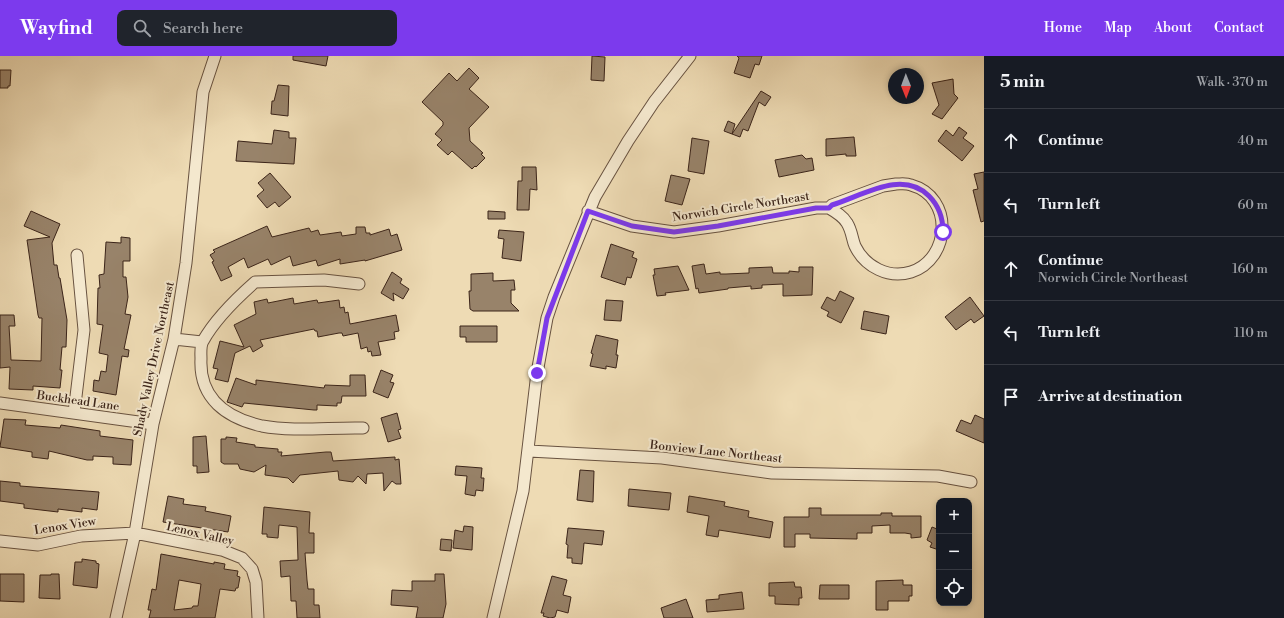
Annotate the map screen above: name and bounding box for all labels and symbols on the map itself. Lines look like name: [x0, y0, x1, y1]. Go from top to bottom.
north arrow: [888, 68, 924, 104]
street label: Norwich Circle Northeast: [671, 189, 811, 225]
route start: [934, 223, 952, 241]
street label: Shady Valley Drive Northeast: [130, 280, 178, 438]
route end: [528, 364, 546, 382]
street label: Buckhead Lane: [35, 388, 120, 414]
street label: Bonview Lane Northeast: [648, 437, 784, 466]
street label: Lenox View: [33, 514, 98, 538]
street label: Lenox Valley: [165, 519, 235, 549]

